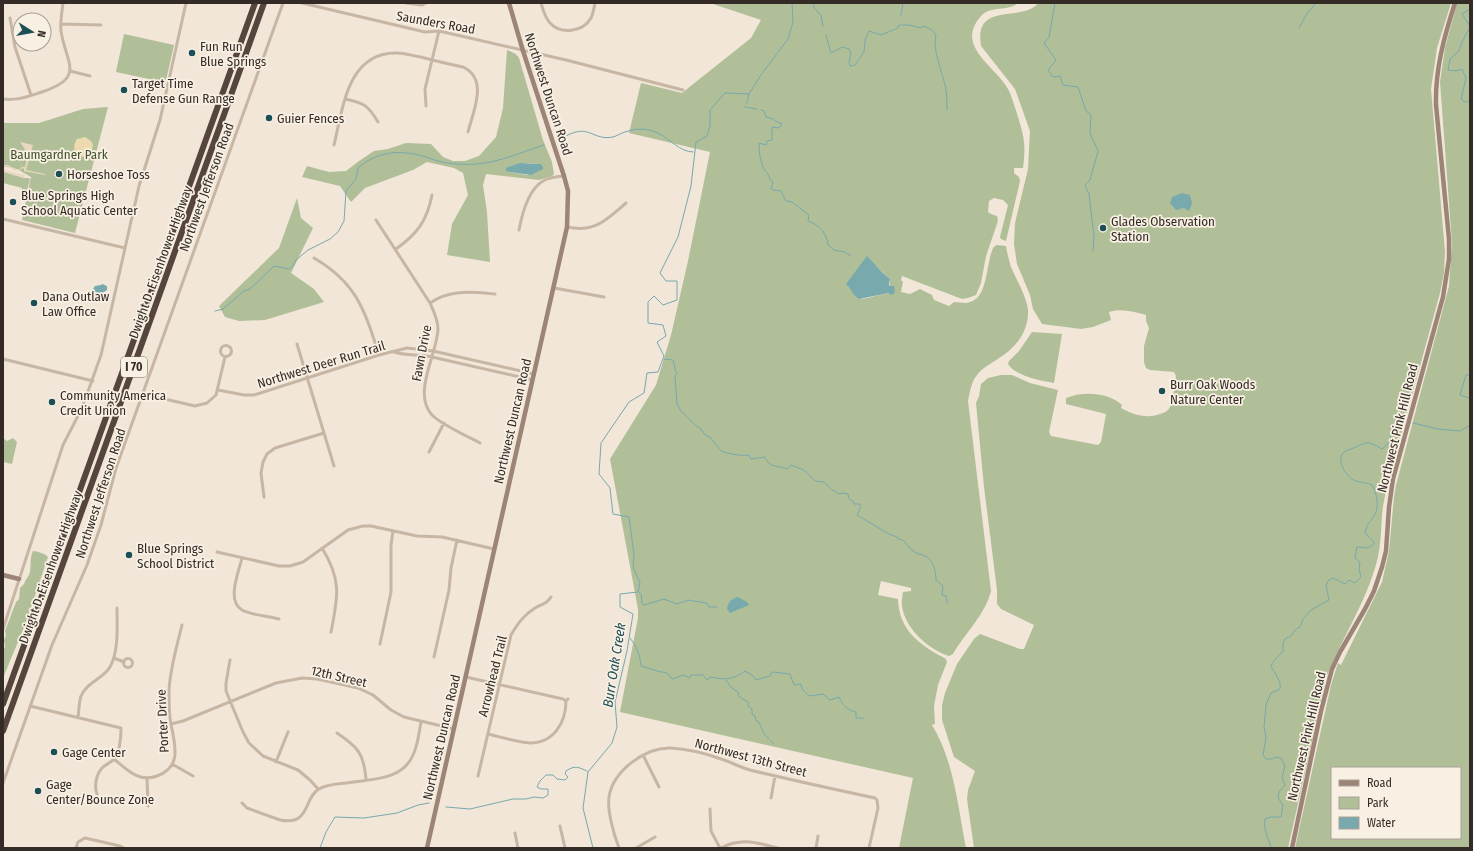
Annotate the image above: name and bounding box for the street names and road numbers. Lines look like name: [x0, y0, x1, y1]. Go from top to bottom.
street label: Saunders Road: [395, 8, 477, 37]
street label: Northwest Duncan Road: [522, 31, 575, 157]
street label: Northwest Jefferson Road: [176, 121, 237, 254]
street label: Dwight D. Eisenhower Highway: [126, 184, 195, 341]
street label: Fawn Drive: [409, 324, 434, 383]
street label: Northwest Deer Run Trail: [255, 338, 387, 391]
road number: I 70: [121, 357, 147, 377]
street label: Northwest Duncan Road: [491, 357, 534, 485]
street label: Northwest Pink Hill Road: [1374, 362, 1421, 494]
street label: Northwest Jefferson Road: [72, 426, 129, 560]
street label: Dwight D. Eisenhower Highway: [16, 489, 85, 646]
street label: Arrowhead Trail: [475, 633, 510, 718]
street label: 12th Street: [309, 663, 369, 690]
street label: Northwest Pink Hill Road: [1284, 670, 1329, 802]
street label: Northwest Duncan Road: [420, 673, 463, 801]
street label: Porter Drive: [153, 689, 172, 753]
street label: Northwest 13th Street: [693, 735, 809, 780]

